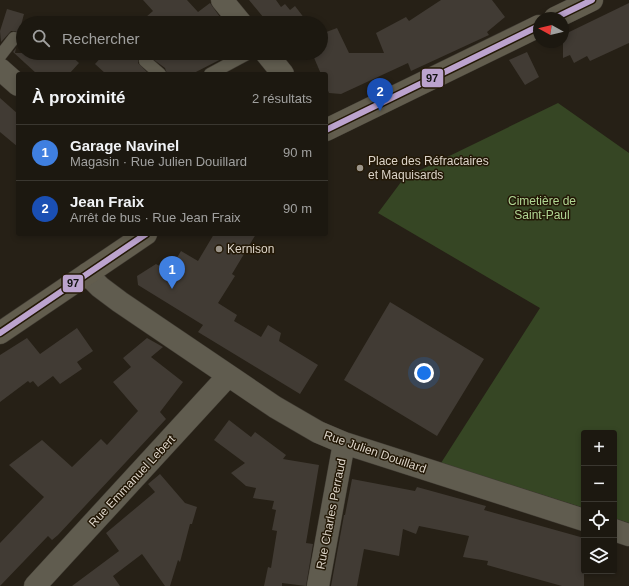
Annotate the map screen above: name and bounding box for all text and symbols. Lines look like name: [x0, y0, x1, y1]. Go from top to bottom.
north arrow: [533, 12, 569, 48]
search box: [16, 16, 328, 60]
icon: search: [30, 27, 52, 49]
text: Rechercher: [62, 30, 140, 47]
line badge: 97: [421, 68, 444, 88]
text: 97: [426, 72, 438, 84]
pin: 2: [367, 78, 393, 111]
text: À proximité: [32, 88, 126, 107]
text: 2 résultats: [252, 91, 312, 106]
text: Garage Navinel: [70, 137, 179, 154]
text: 1: [41, 145, 49, 160]
text: 90 m: [283, 145, 312, 160]
text: Magasin · Rue Julien Douillard: [70, 154, 247, 169]
place label: Place des Réfractaires et Maquisards: [368, 154, 489, 182]
marker: Place des Réfractaires et Maquisards: [355, 163, 365, 173]
text: Jean Fraix: [70, 193, 144, 210]
park label: Cimetière de Saint-Paul: [508, 194, 576, 222]
text: 2: [41, 201, 49, 216]
text: 90 m: [283, 201, 312, 216]
text: Arrêt de bus · Rue Jean Fraix: [70, 210, 241, 225]
place label: Kernison: [227, 242, 274, 256]
marker: Kernison: [214, 244, 224, 254]
pin: 1: [159, 256, 185, 289]
line badge: 97: [62, 274, 84, 293]
text: 97: [67, 277, 79, 289]
your location: [414, 363, 434, 383]
street label: Rue Julien Douillard: [322, 428, 428, 476]
map controls: [581, 430, 617, 574]
button: +: [581, 430, 617, 466]
street label: Rue Emmanuel Lebert: [86, 432, 179, 530]
street label: Rue Charles Perraud: [313, 457, 349, 571]
button: −: [581, 466, 617, 502]
button: locate: [581, 502, 617, 538]
button: layers: [581, 538, 617, 574]

